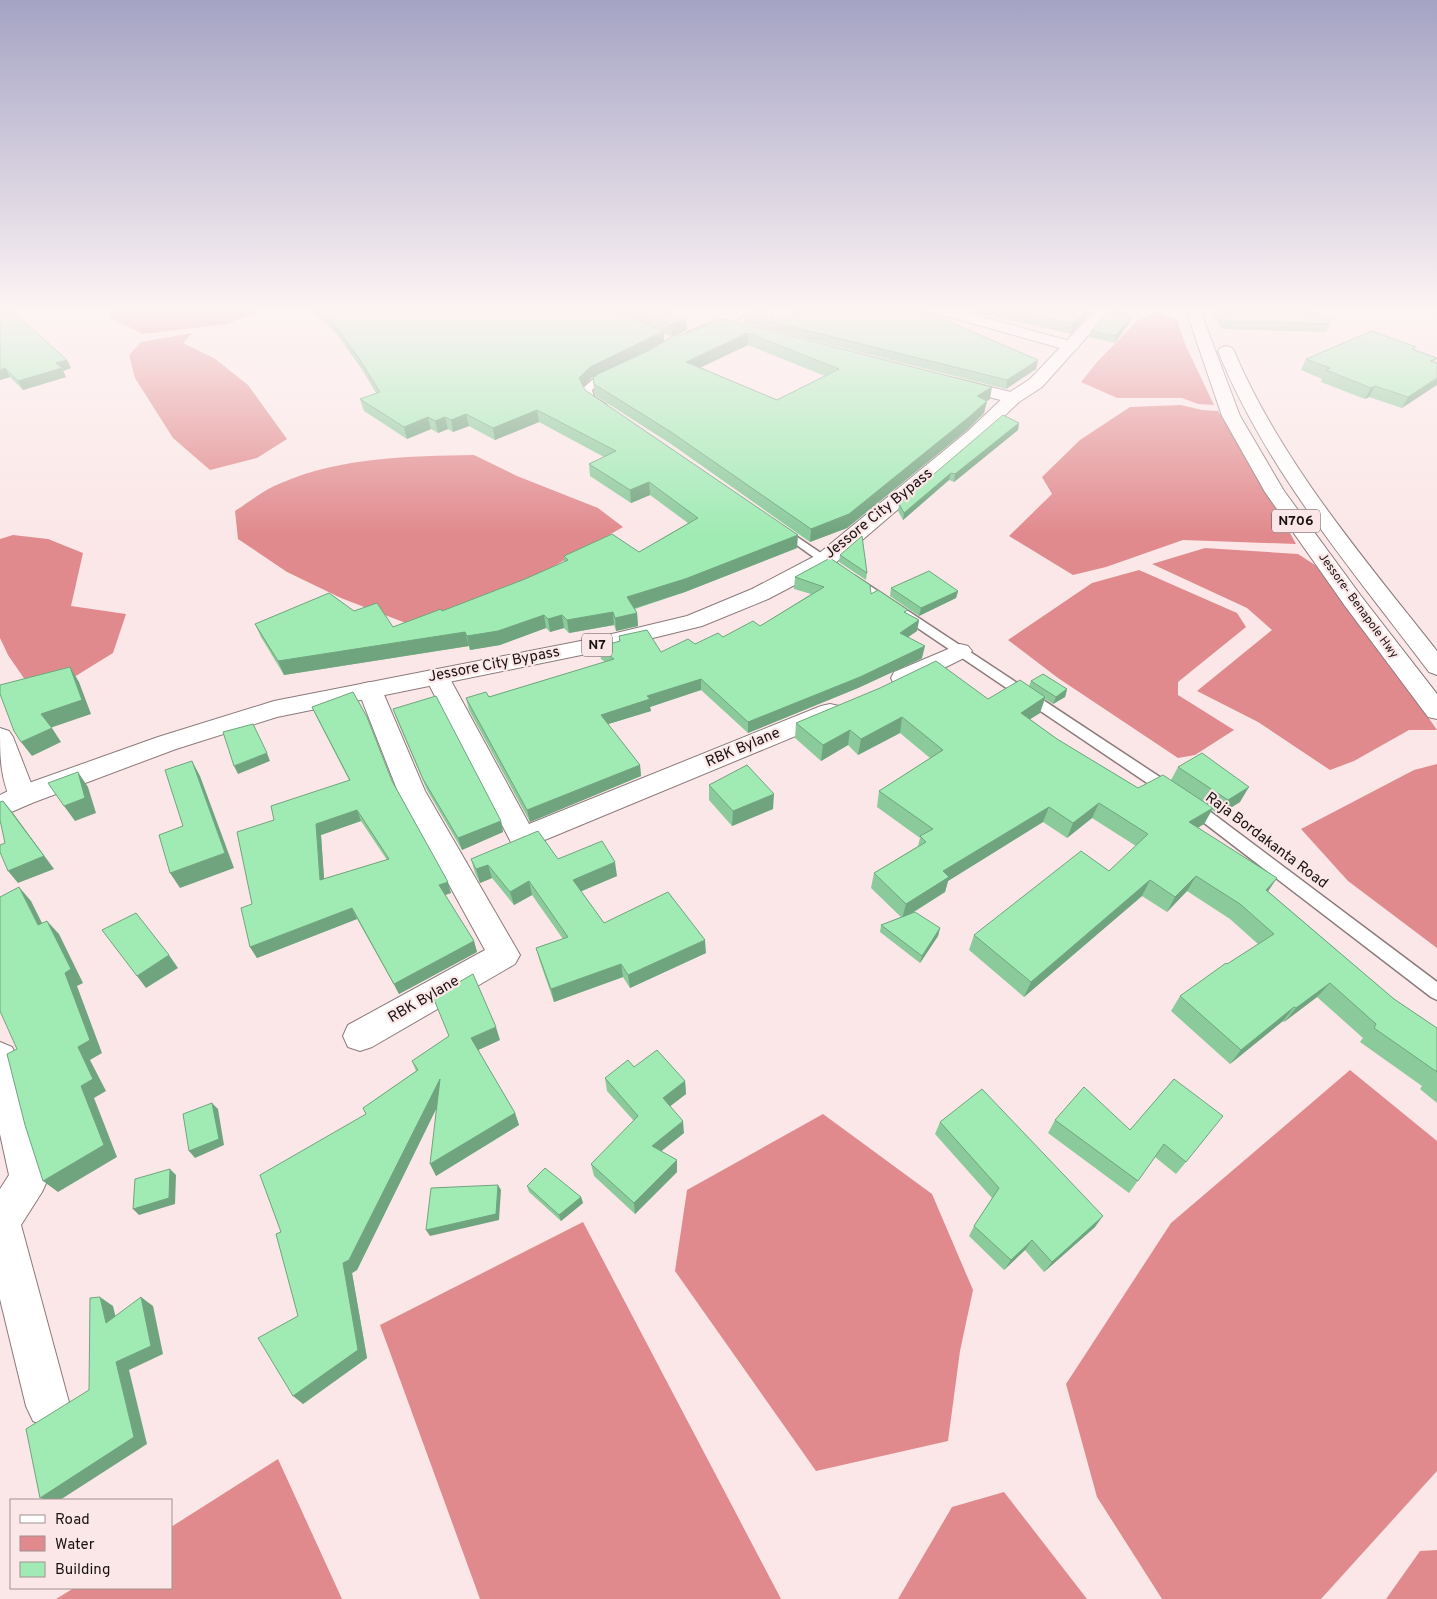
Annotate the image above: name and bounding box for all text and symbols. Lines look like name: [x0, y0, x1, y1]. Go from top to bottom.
street label: Jessore City Bypass: [821, 464, 937, 564]
road number: N706: [1272, 510, 1320, 532]
street label: Jessore- Benapole Hwy: [1314, 550, 1402, 662]
road number: N7: [582, 634, 612, 656]
street label: Jessore City Bypass: [426, 643, 562, 687]
street label: RBK Bylane: [703, 724, 783, 772]
street label: Raja Bordakanta Road: [1201, 789, 1331, 893]
street label: RBK Bylane: [385, 972, 463, 1028]
legend: [10, 1499, 172, 1589]
text: Road: [55, 1511, 90, 1530]
text: Water: [55, 1536, 95, 1555]
text: Building: [55, 1561, 110, 1580]

